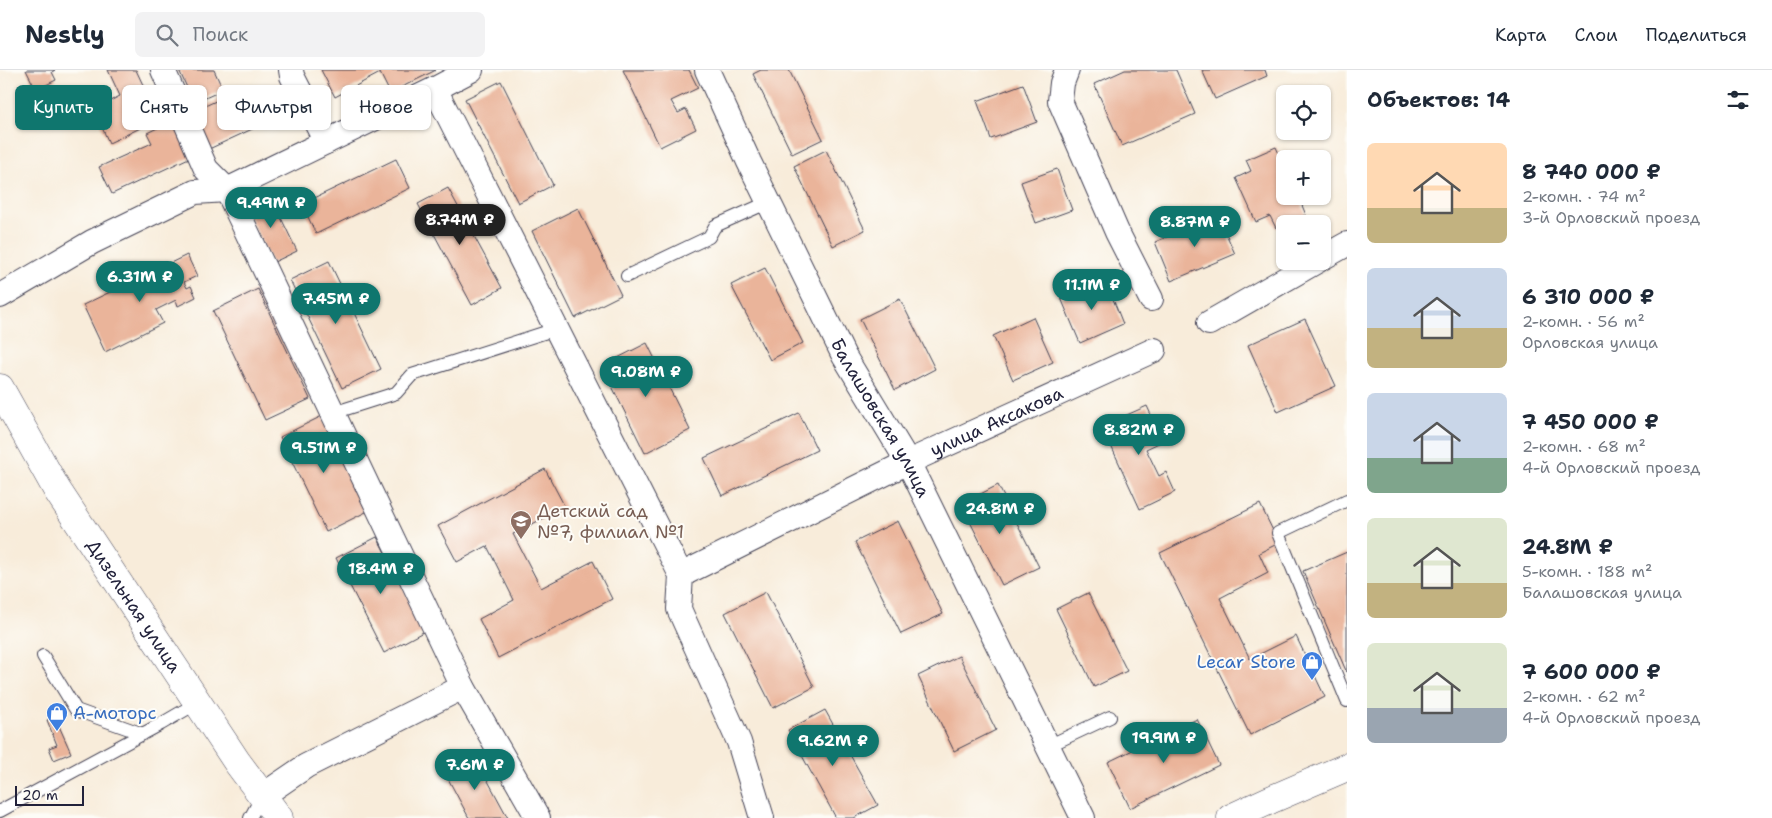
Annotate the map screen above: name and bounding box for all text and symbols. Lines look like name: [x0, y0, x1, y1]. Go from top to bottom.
search box: [135, 12, 485, 57]
text: Nestly: [25, 19, 105, 51]
icon: search: [153, 21, 181, 49]
text: Поиск: [193, 22, 248, 47]
text: Карта: [1495, 23, 1546, 47]
text: Слои: [1574, 23, 1618, 47]
text: Поделиться: [1646, 23, 1747, 47]
chip: Купить: [15, 85, 112, 130]
chip: Снять: [122, 85, 207, 130]
chip: Фильтры: [217, 85, 331, 130]
chip: Новое: [341, 85, 431, 130]
map controls: [1276, 85, 1331, 270]
button: locate: [1276, 85, 1331, 140]
text: Объектов: 14: [1367, 86, 1510, 114]
icon: filters: [1724, 86, 1752, 114]
button: +: [1276, 150, 1331, 205]
text: 8 740 000 ₽: [1522, 158, 1661, 186]
icon: home: [1407, 163, 1467, 223]
pin: 9.49M ₽: [225, 186, 317, 229]
text: 2-комн. · 74 m²: [1522, 186, 1646, 207]
text: 9.49M ₽: [236, 192, 306, 213]
pin: 8.74M ₽: [414, 204, 506, 246]
pin: 8.87M ₽: [1149, 206, 1241, 248]
text: 3-й Орловский проезд: [1522, 207, 1700, 228]
text: 8.74M ₽: [426, 209, 494, 230]
text: 8.87M ₽: [1160, 211, 1230, 232]
button: −: [1276, 215, 1331, 270]
pin: 6.31M ₽: [94, 260, 186, 303]
text: 6.31M ₽: [107, 266, 173, 287]
pin: 11.1M ₽: [1046, 268, 1138, 311]
text: 11.1M ₽: [1064, 274, 1120, 295]
pin: 7.45M ₽: [290, 282, 382, 325]
text: 6 310 000 ₽: [1522, 283, 1654, 311]
text: 7.45M ₽: [302, 288, 370, 309]
icon: home: [1407, 288, 1467, 348]
text: 2-комн. · 56 m²: [1522, 311, 1645, 332]
text: Орловская улица: [1522, 332, 1658, 353]
street label: Балашовская улица: [825, 334, 936, 502]
pin: 9.08M ₽: [600, 356, 692, 398]
text: 9.08M ₽: [611, 361, 681, 382]
street label: улица Аксакова: [926, 381, 1067, 462]
text: 7 450 000 ₽: [1522, 408, 1659, 436]
icon: home: [1407, 413, 1467, 473]
pin: 8.82M ₽: [1093, 414, 1185, 456]
text: 8.82M ₽: [1104, 419, 1174, 440]
pin: 9.51M ₽: [278, 432, 370, 474]
text: 2-комн. · 68 m²: [1522, 436, 1646, 457]
text: 9.51M ₽: [291, 437, 357, 458]
text: 4-й Орловский проезд: [1522, 457, 1700, 478]
pin: 24.8M ₽: [954, 492, 1046, 535]
text: 24.8M ₽: [965, 498, 1035, 519]
place label: Детский сад №7, филиал №1: [537, 499, 684, 544]
school or university icon: Детский сад №7, филиал №1: [509, 509, 533, 540]
text: 24.8M ₽: [1522, 533, 1613, 561]
street label: Дизельная улица: [81, 535, 187, 677]
icon: home: [1407, 538, 1467, 598]
pin: 18.4M ₽: [335, 552, 427, 595]
text: 18.4M ₽: [348, 558, 414, 579]
text: 5-комн. · 188 m²: [1522, 561, 1652, 582]
text: Балашовская улица: [1522, 582, 1682, 603]
place label: Lecar Store: [1197, 650, 1296, 674]
shop icon: Lecar Store: [1300, 650, 1324, 681]
text: 7 600 000 ₽: [1522, 658, 1661, 686]
icon: home: [1407, 663, 1467, 723]
text: 2-комн. · 62 m²: [1522, 686, 1646, 707]
shop icon: А-моторс: [45, 701, 69, 732]
place label: А-моторс: [73, 701, 157, 725]
text: 4-й Орловский проезд: [1522, 707, 1700, 728]
pin: 19.9M ₽: [1118, 722, 1210, 764]
pin: 9.62M ₽: [787, 724, 879, 767]
text: 19.9M ₽: [1132, 727, 1196, 748]
text: 9.62M ₽: [798, 730, 868, 751]
pin: 7.6M ₽: [434, 748, 516, 791]
text: 7.6M ₽: [446, 754, 504, 775]
scale bar: [15, 783, 84, 806]
text: 20 m: [22, 786, 58, 804]

